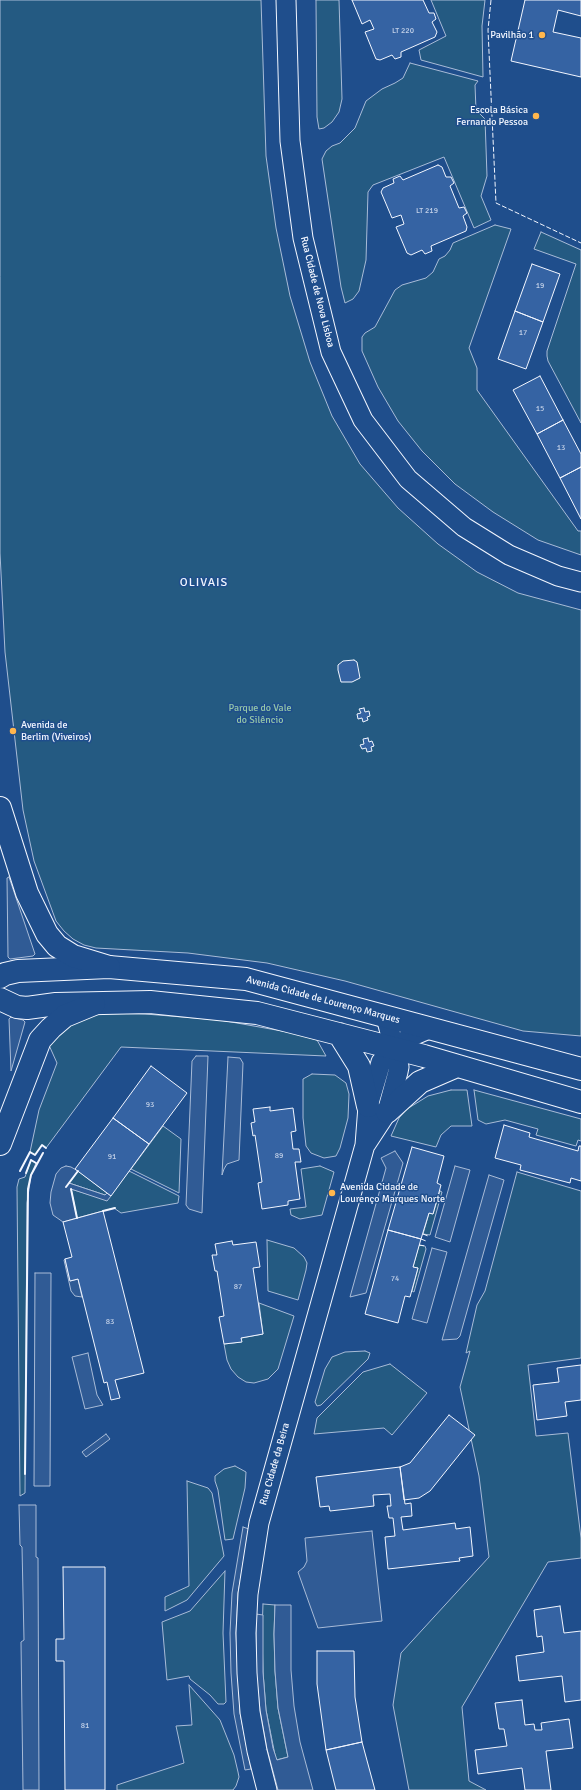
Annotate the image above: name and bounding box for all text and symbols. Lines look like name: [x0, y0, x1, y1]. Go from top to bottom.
house number: LT 220: [392, 26, 414, 36]
place label: Pavilhão 1: [490, 29, 534, 41]
marker: Pavilhão 1: [537, 30, 547, 40]
place label: Escola Básica Fernando Pessoa: [456, 104, 528, 128]
marker: Escola Básica Fernando Pessoa: [531, 111, 541, 121]
house number: LT 219: [416, 206, 438, 216]
street label: Rua Cidade de Nova Lisboa: [297, 235, 337, 349]
house number: 19: [536, 281, 544, 291]
house number: 17: [519, 328, 527, 338]
house number: 15: [536, 404, 544, 414]
house number: 13: [557, 443, 565, 453]
district label: OLIVAIS: [180, 576, 228, 590]
park label: Parque do Vale do Silêncio: [228, 702, 292, 726]
place label: Avenida de Berlim (Viveiros): [21, 719, 92, 742]
marker: Avenida de Berlim (Viveiros): [8, 726, 18, 736]
street label: Avenida Cidade de Lourenço Marques: [245, 974, 401, 1026]
house number: 93: [146, 1100, 154, 1110]
house number: 89: [275, 1151, 283, 1161]
house number: 91: [108, 1152, 116, 1162]
place label: Avenida Cidade de Lourenço Marques Norte: [340, 1181, 445, 1204]
marker: Avenida Cidade de Lourenço Marques Norte: [327, 1188, 337, 1198]
house number: 74: [391, 1274, 399, 1284]
house number: 87: [234, 1282, 242, 1292]
house number: 83: [106, 1317, 114, 1327]
street label: Rua Cidade da Beira: [258, 1421, 292, 1507]
house number: 81: [81, 1721, 89, 1731]

